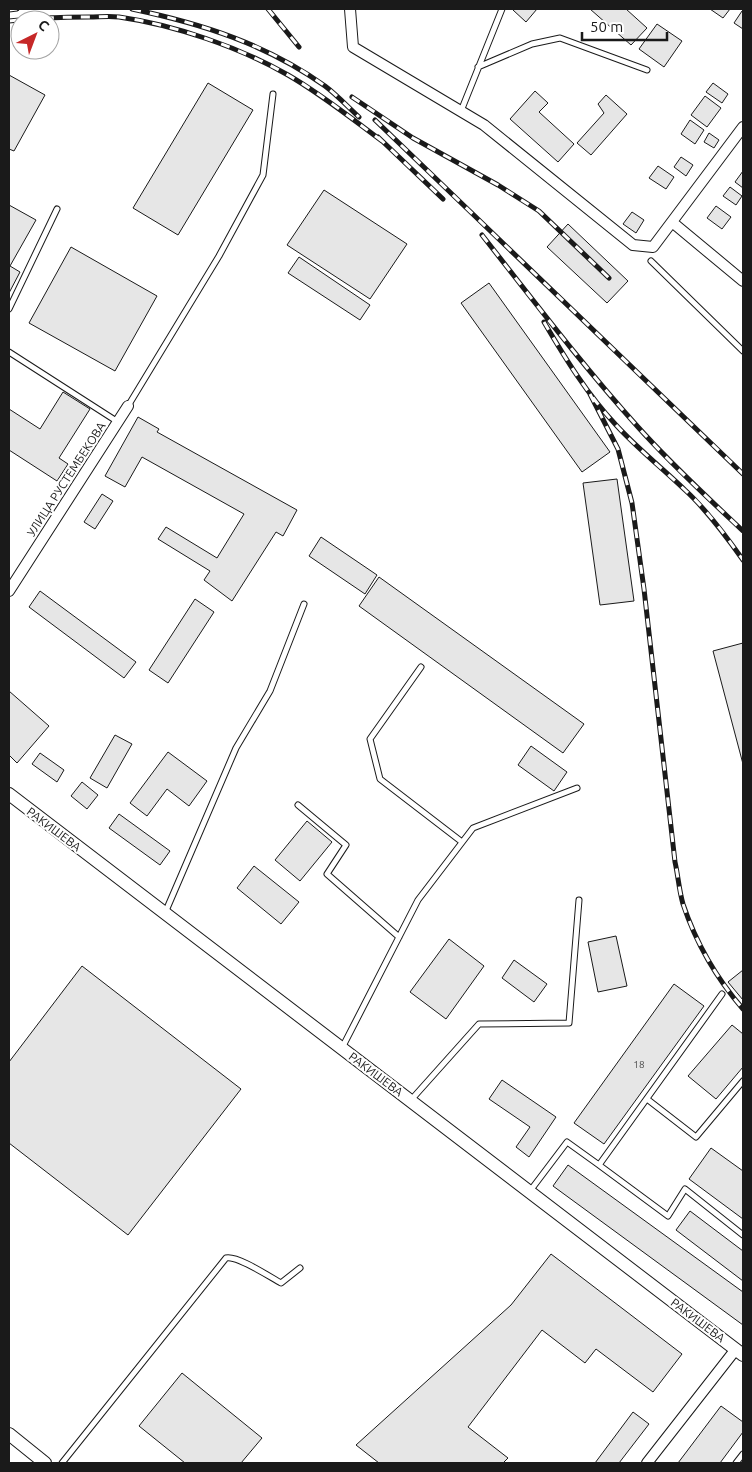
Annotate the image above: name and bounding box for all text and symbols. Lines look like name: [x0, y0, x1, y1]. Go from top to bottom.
north arrow: [10, 10, 60, 60]
scale bar: [582, 10, 667, 42]
text: С: [35, 16, 52, 34]
text: 50 m: [590, 18, 623, 35]
street label: УЛИЦА РУСТЕМБЕКОВА: [24, 419, 108, 538]
street label: РАКИШЕВА: [24, 804, 84, 854]
street label: РАКИШЕВА: [346, 1049, 406, 1099]
house number: 18: [633, 1059, 645, 1070]
street label: РАКИШЕВА: [668, 1295, 728, 1345]

